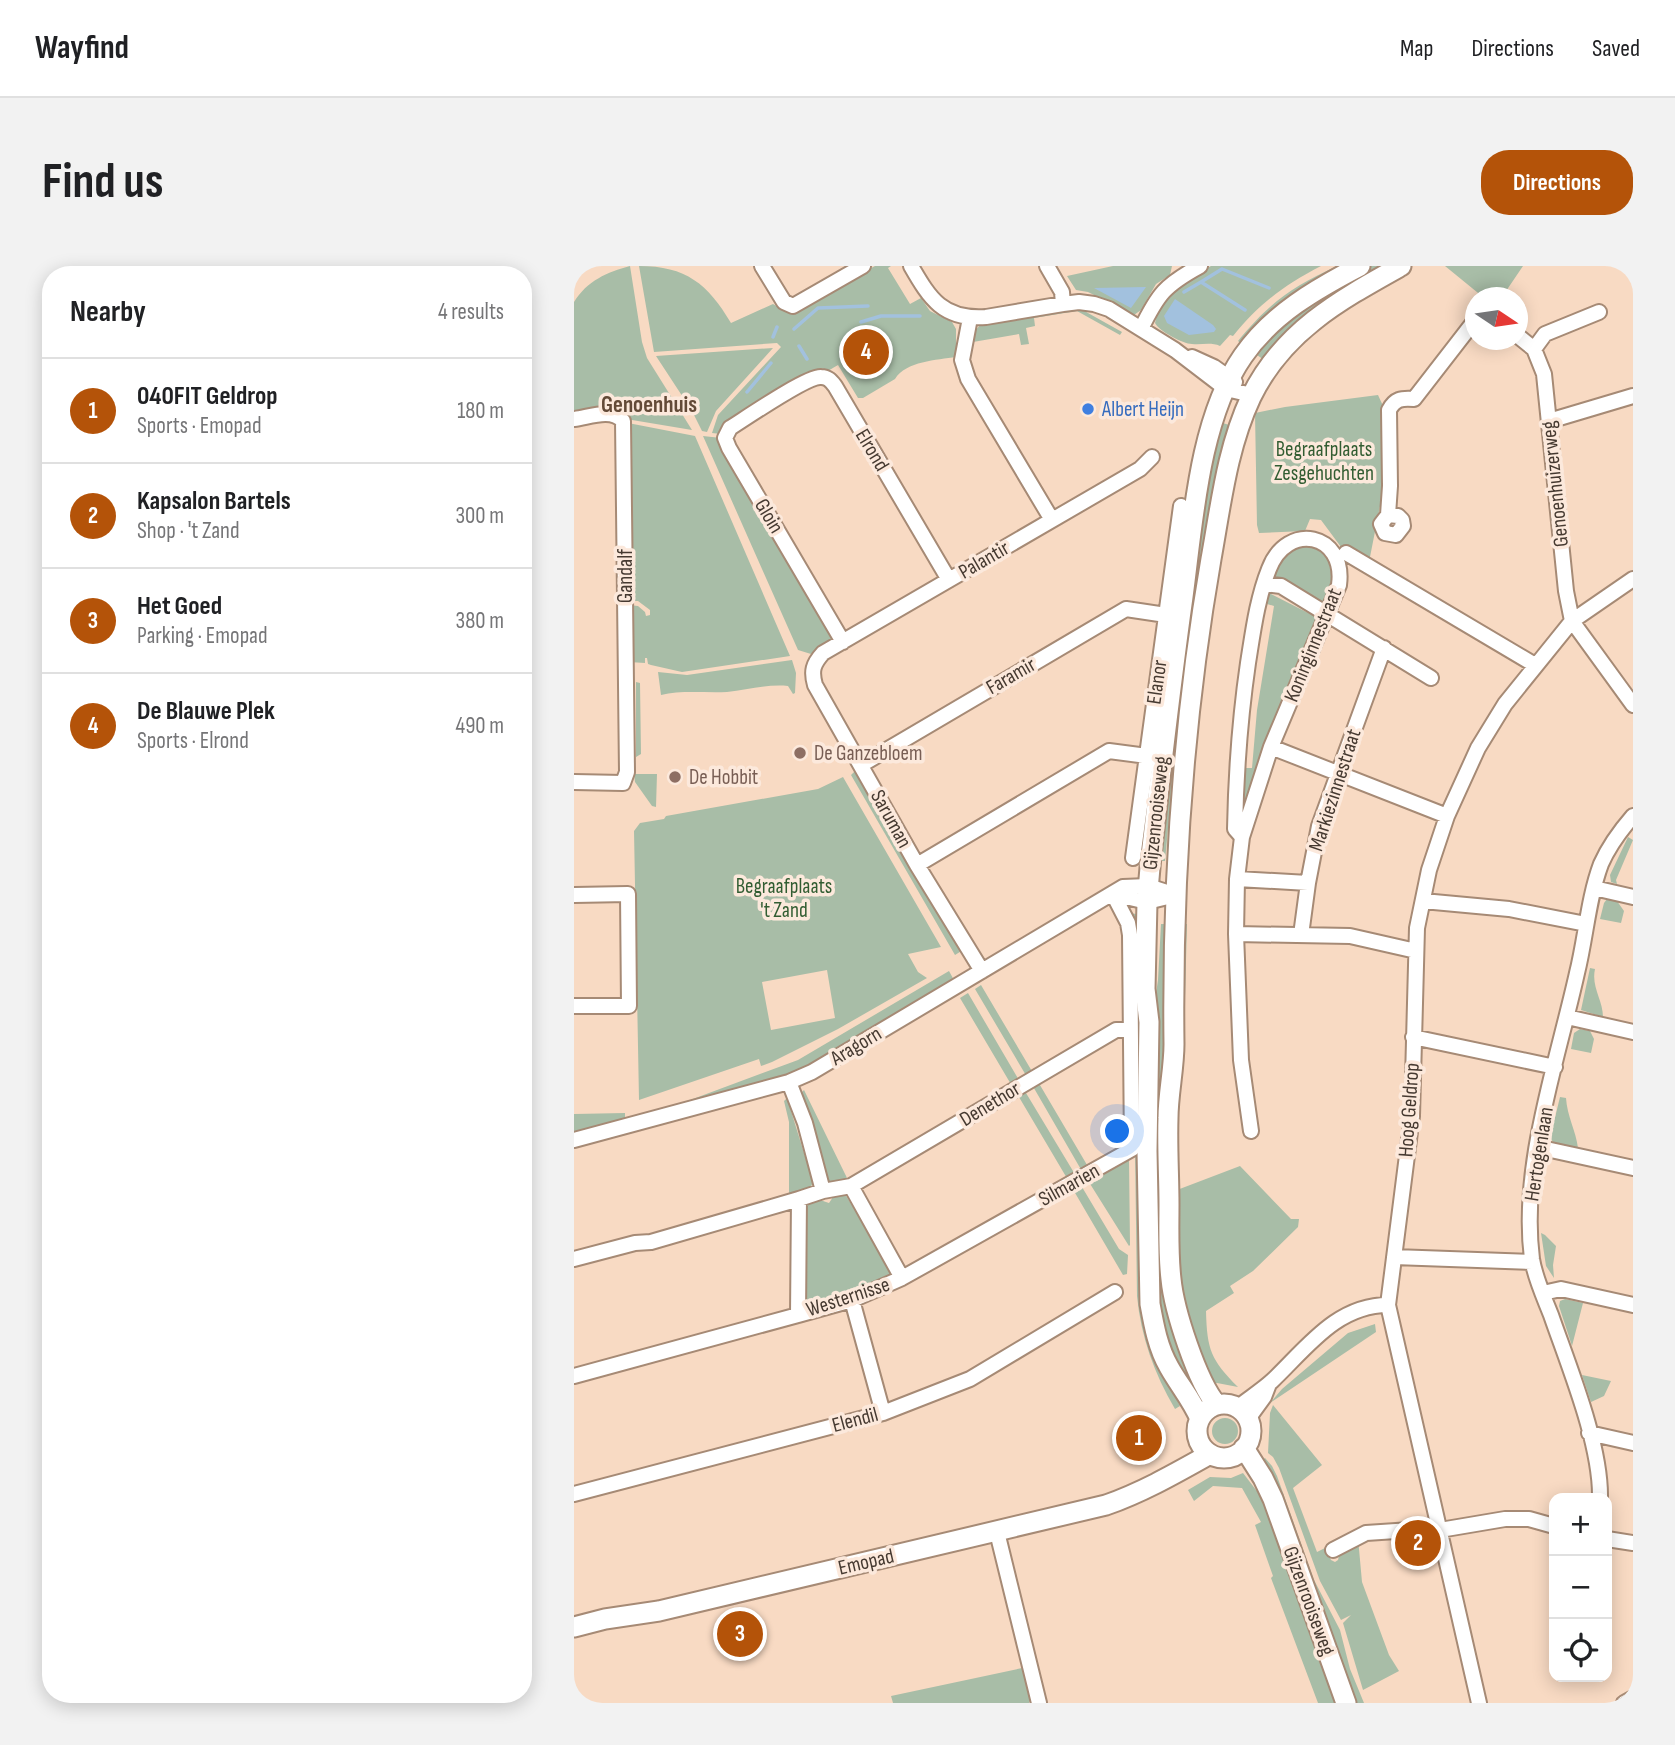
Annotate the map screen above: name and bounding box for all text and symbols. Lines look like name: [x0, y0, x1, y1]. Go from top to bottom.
text: Wayfind: [35, 28, 129, 68]
text: Map: [1400, 34, 1433, 63]
text: Directions: [1471, 34, 1554, 63]
text: Saved: [1592, 34, 1640, 63]
button: Directions: [1481, 150, 1633, 215]
text: Find us: [42, 153, 164, 212]
north arrow: [1465, 287, 1528, 350]
text: Nearby: [70, 294, 146, 330]
text: 4 results: [438, 298, 504, 326]
pin: 4: [843, 326, 889, 378]
text: 040FIT Geldrop: [137, 381, 278, 412]
district label: Genoenhuis: [601, 391, 697, 419]
text: 1: [88, 397, 98, 425]
text: 180 m: [457, 397, 504, 425]
place label: Albert Heijn: [1101, 397, 1184, 422]
marker: Albert Heijn: [1080, 401, 1096, 417]
text: Sports · Emopad: [137, 412, 262, 440]
street label: Genoenhuizerweg: [1536, 420, 1574, 548]
street label: Elrond: [850, 424, 894, 476]
park label: Begraafplaats Zesgehuchten: [1274, 437, 1374, 486]
text: Kapsalon Bartels: [137, 486, 291, 517]
street label: Gloin: [749, 494, 789, 538]
text: 2: [88, 502, 98, 530]
text: 300 m: [455, 502, 504, 530]
text: Shop · 't Zand: [137, 517, 240, 545]
street label: Palantir: [954, 536, 1014, 584]
street label: Gandalf: [613, 548, 638, 603]
street label: Koninginnestraat: [1279, 584, 1347, 706]
text: Het Goed: [137, 591, 222, 622]
text: 3: [88, 607, 98, 635]
text: 380 m: [456, 607, 504, 635]
text: Parking · Emopad: [137, 622, 268, 650]
street label: Faramir: [982, 652, 1040, 700]
street label: Elanor: [1142, 658, 1172, 706]
text: De Blauwe Plek: [137, 696, 275, 727]
text: 4: [88, 712, 98, 740]
text: 490 m: [455, 712, 504, 740]
street label: Markiezinnestraat: [1303, 726, 1367, 854]
text: Sports · Elrond: [137, 727, 249, 755]
place label: De Ganzebloem: [814, 741, 923, 766]
marker: De Ganzebloem: [792, 745, 808, 761]
street label: Gijzenrooiseweg: [1138, 755, 1174, 871]
place label: De Hobbit: [689, 765, 758, 790]
marker: De Hobbit: [667, 769, 683, 785]
street label: Saruman: [865, 786, 917, 852]
park label: Begraafplaats 't Zand: [736, 874, 832, 923]
street label: Aragorn: [825, 1021, 886, 1071]
street label: Hoog Geldrop: [1393, 1062, 1425, 1158]
street label: Denethor: [955, 1076, 1025, 1132]
street label: Hertogenlaan: [1519, 1105, 1559, 1203]
your location: [1100, 1114, 1134, 1148]
street label: Silmarien: [1034, 1158, 1104, 1212]
street label: Westernisse: [803, 1272, 893, 1322]
street label: Elendil: [829, 1402, 881, 1438]
pin: 1: [1116, 1412, 1162, 1464]
map controls: [1549, 1493, 1612, 1682]
button: +: [1549, 1493, 1612, 1556]
pin: 2: [1395, 1517, 1441, 1569]
street label: Emopad: [836, 1543, 896, 1581]
street label: Gijzenrooiseweg: [1278, 1543, 1340, 1659]
button: −: [1549, 1556, 1612, 1619]
pin: 3: [717, 1608, 763, 1660]
button: locate: [1549, 1619, 1612, 1682]

